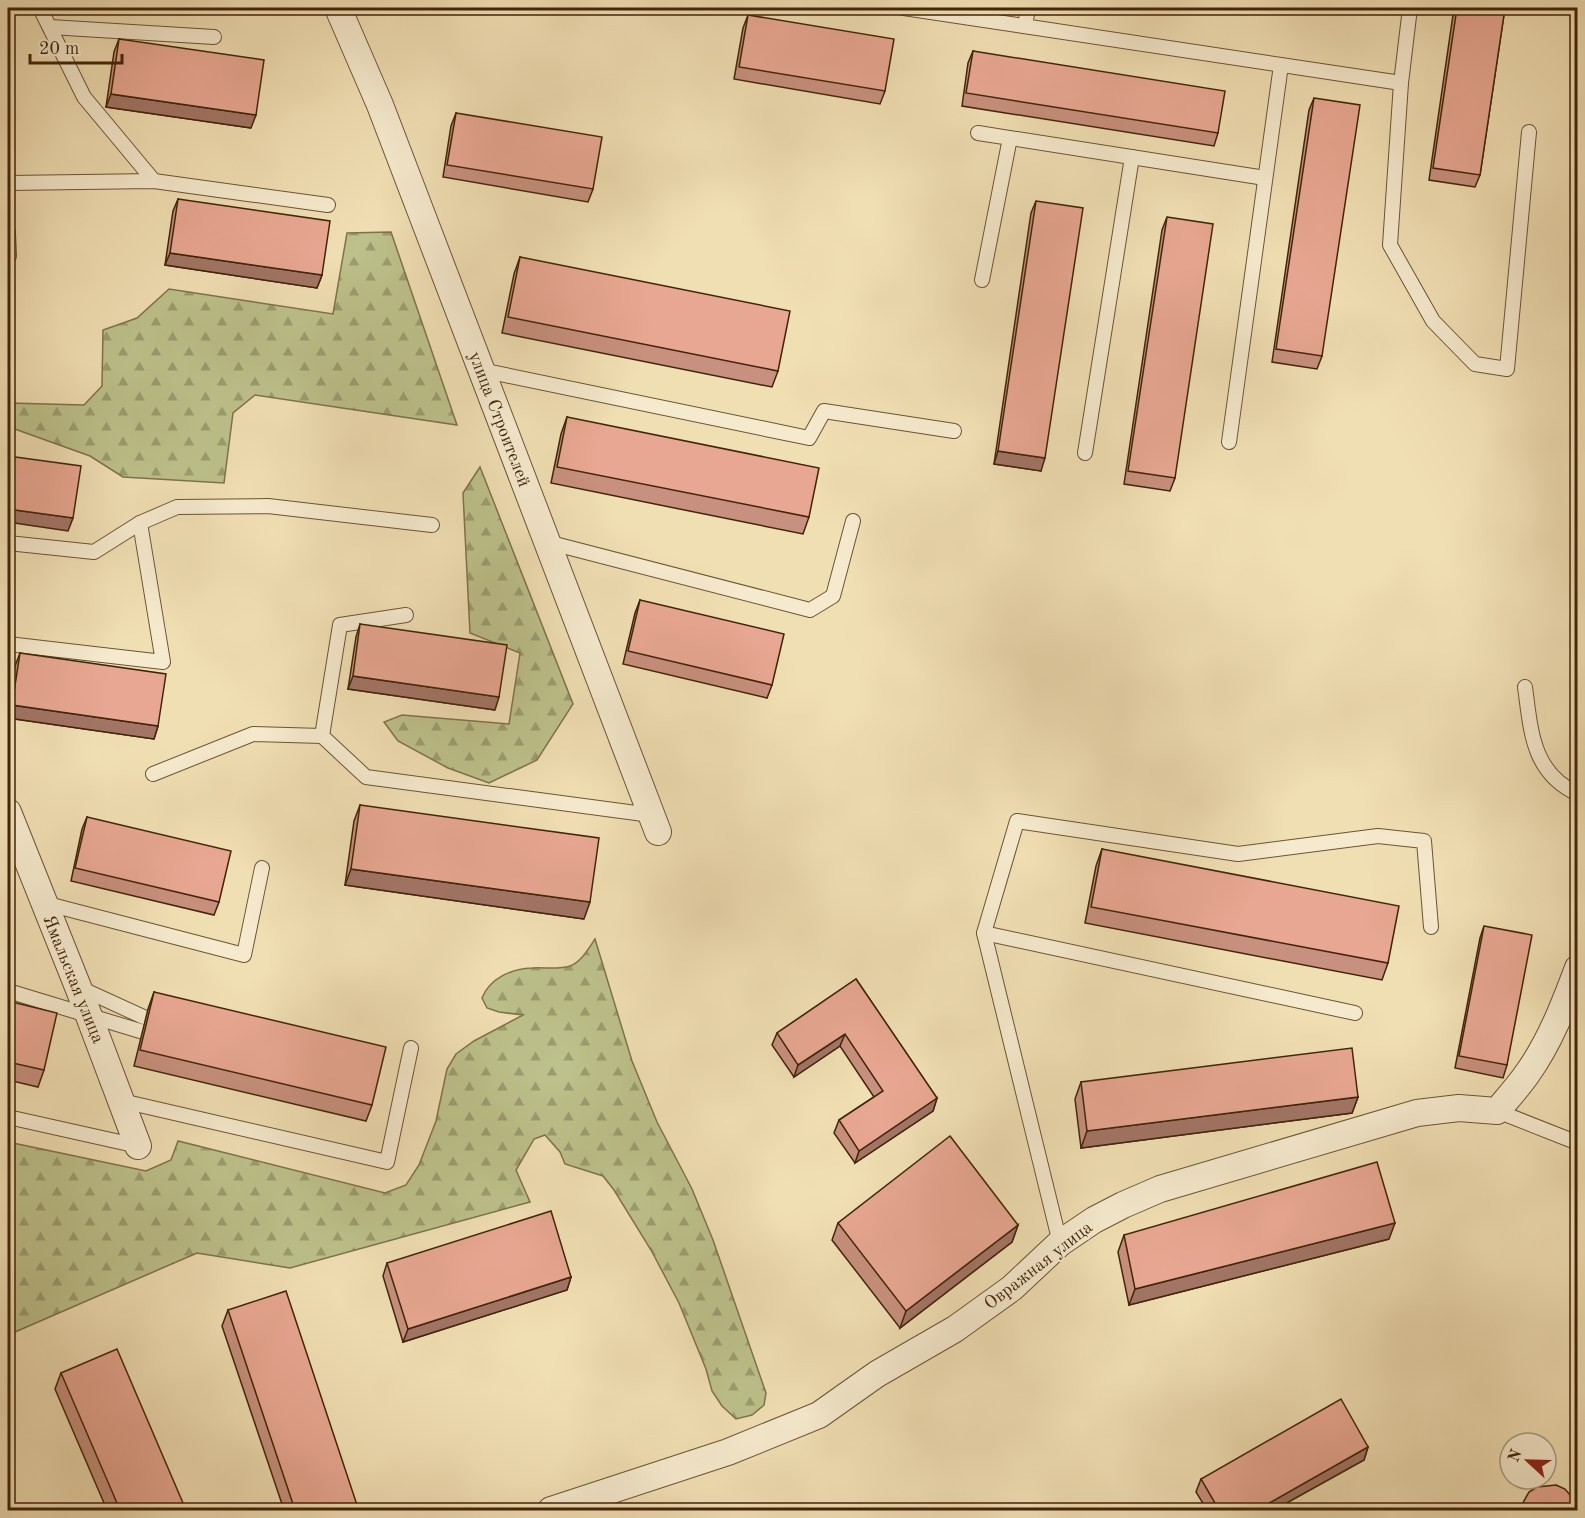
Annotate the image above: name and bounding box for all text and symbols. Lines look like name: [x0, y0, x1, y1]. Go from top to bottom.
scale bar: [30, 27, 122, 65]
text: 20 m: [39, 40, 79, 58]
street label: улица Строителей: [465, 349, 533, 490]
street label: Ямальская улица: [39, 913, 107, 1046]
street label: Овражная улица: [981, 1218, 1096, 1313]
north arrow: [1498, 1431, 1558, 1491]
text: N: [1506, 1447, 1526, 1465]

